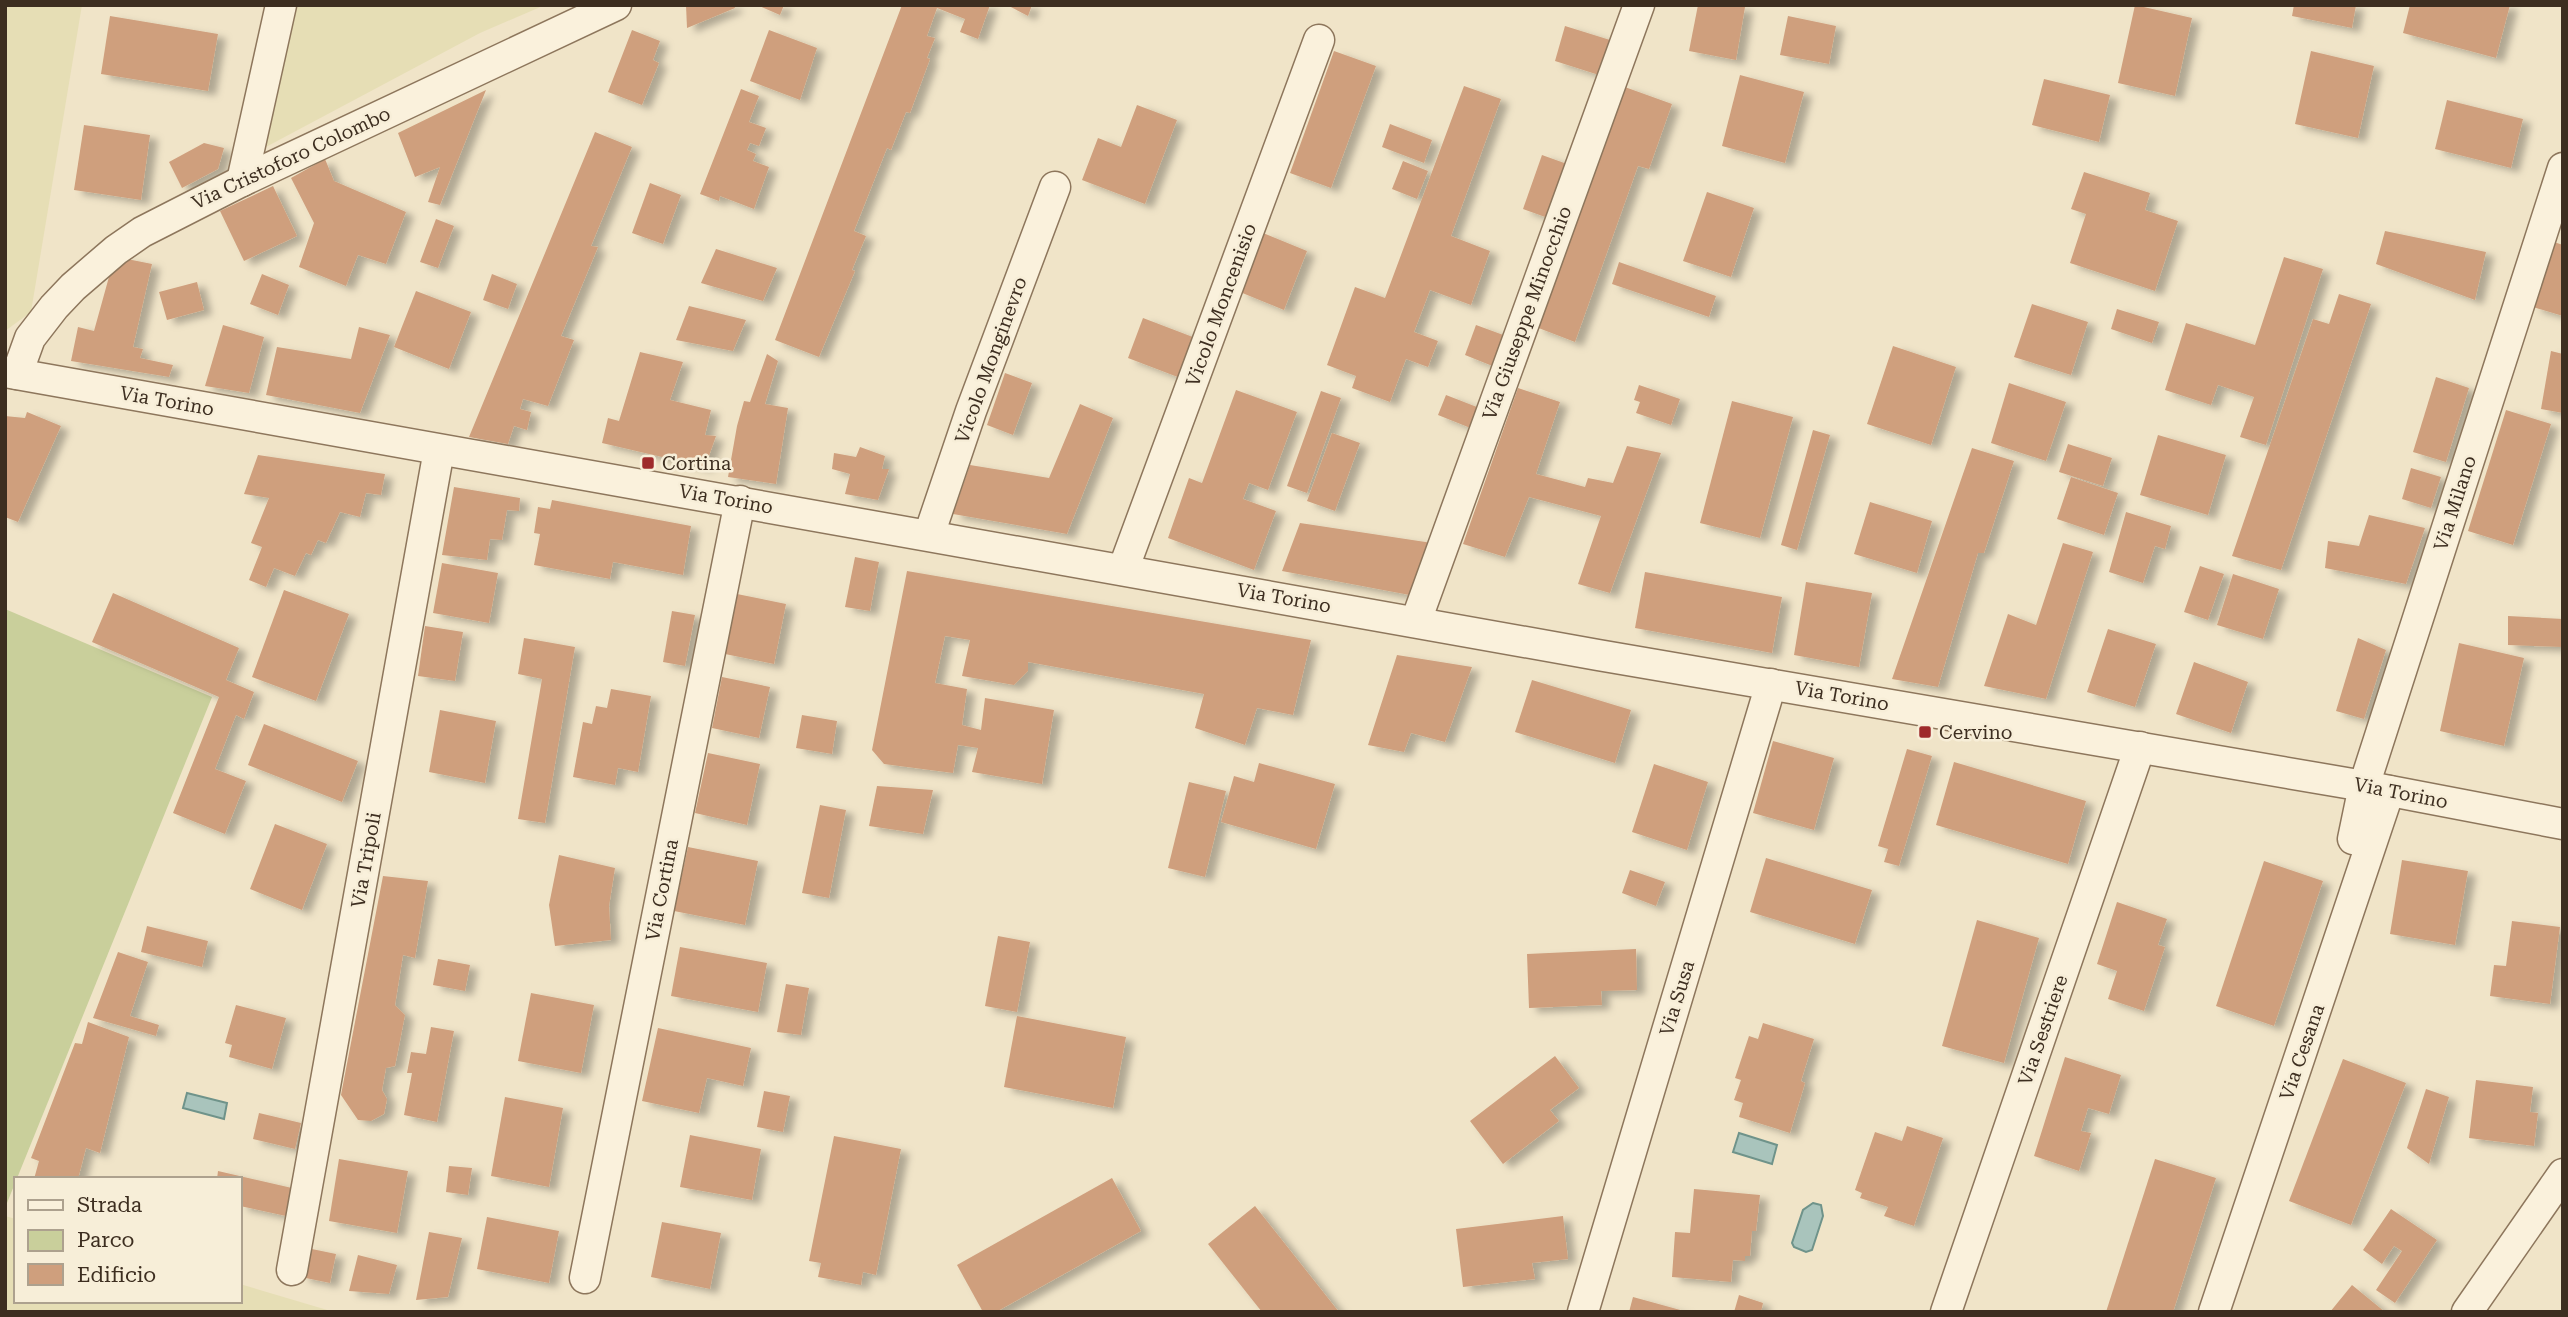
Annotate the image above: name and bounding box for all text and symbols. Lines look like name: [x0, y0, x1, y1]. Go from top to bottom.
street label: Via Cristoforo Colombo: [188, 102, 394, 214]
street label: Via Giuseppe Minocchio: [1478, 203, 1576, 423]
street label: Vicolo Moncenisio: [1181, 220, 1261, 390]
street label: Vicolo Monginevro: [950, 274, 1032, 446]
street label: Via Torino: [118, 381, 216, 421]
place label: Cortina: [662, 452, 732, 475]
street label: Via Milano: [2429, 453, 2481, 553]
marker: Cortina: [640, 455, 656, 471]
street label: Via Torino: [677, 479, 775, 519]
street label: Via Torino: [1235, 578, 1333, 618]
street label: Via Torino: [1793, 676, 1891, 716]
place label: Cervino: [1939, 721, 2012, 744]
marker: Cervino: [1917, 724, 1933, 740]
street label: Via Torino: [2352, 773, 2450, 813]
street label: Via Tripoli: [346, 810, 386, 910]
street label: Via Cortina: [641, 836, 683, 943]
street label: Via Susa: [1655, 957, 1700, 1038]
street label: Via Sestriere: [2013, 972, 2073, 1088]
street label: Via Cesana: [2275, 1000, 2329, 1103]
legend: [14, 1177, 242, 1303]
text: Strada: [77, 1193, 143, 1217]
text: Parco: [77, 1228, 134, 1252]
text: Edificio: [77, 1263, 156, 1287]

